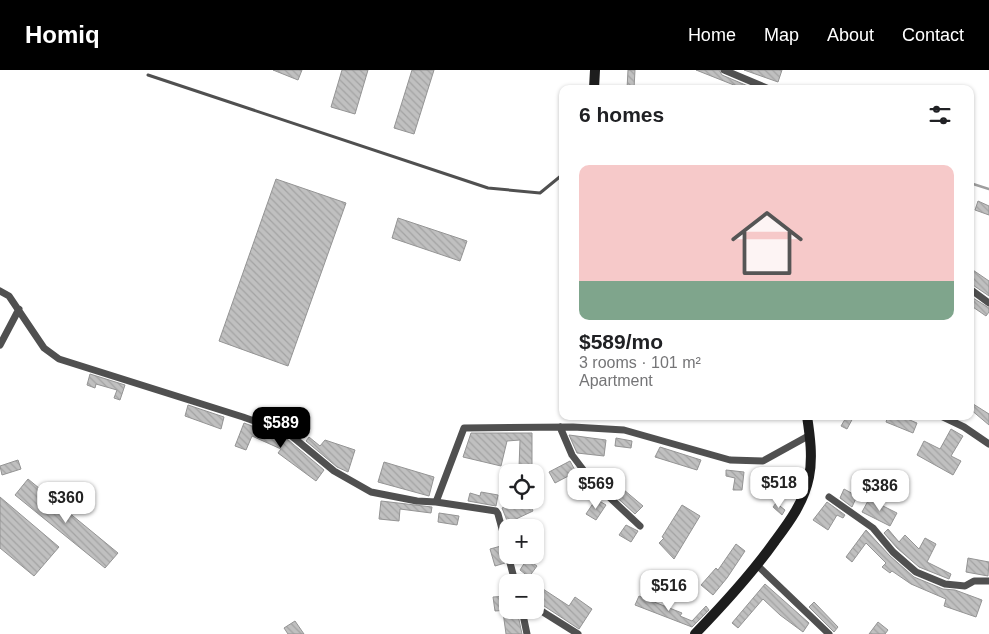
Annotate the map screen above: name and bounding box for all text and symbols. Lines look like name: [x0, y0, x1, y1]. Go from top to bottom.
text: Homiq: [25, 21, 100, 48]
text: Home: [688, 25, 736, 45]
text: Map: [764, 25, 799, 45]
text: About: [827, 25, 874, 45]
text: Contact: [902, 25, 964, 45]
icon: filters: [926, 101, 954, 129]
text: 6 homes: [579, 103, 664, 126]
icon: home: [722, 198, 812, 288]
text: $589/mo: [579, 330, 663, 353]
text: 3 rooms · 101 m²: [579, 354, 701, 371]
text: Apartment: [579, 372, 653, 389]
pin: $589: [251, 406, 311, 449]
text: $589: [263, 414, 299, 431]
map controls: [499, 464, 544, 619]
button: locate: [499, 464, 544, 509]
pin: $518: [749, 466, 809, 509]
pin: $569: [566, 468, 626, 510]
pin: $386: [850, 470, 910, 512]
text: $518: [761, 474, 797, 491]
text: $569: [578, 475, 614, 492]
text: $386: [862, 477, 898, 494]
pin: $360: [36, 482, 96, 524]
text: $360: [48, 489, 84, 506]
button: +: [499, 519, 544, 564]
pin: $516: [639, 570, 699, 612]
button: −: [499, 574, 544, 619]
text: $516: [651, 577, 687, 594]

